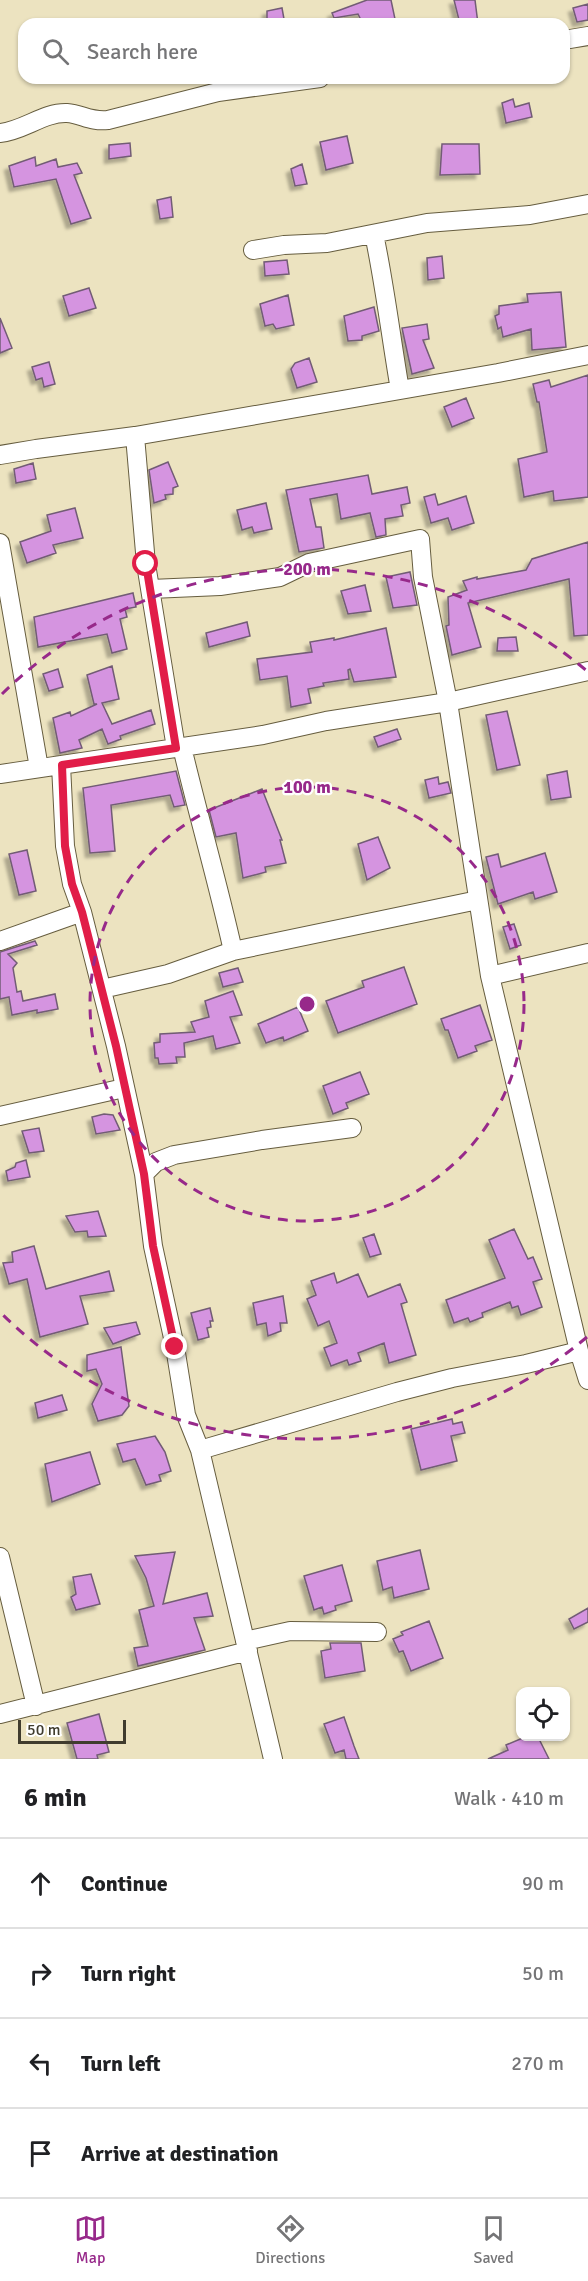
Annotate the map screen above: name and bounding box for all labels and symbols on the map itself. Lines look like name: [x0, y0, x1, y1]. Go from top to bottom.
route start: [132, 550, 158, 576]
text: 200 m: [283, 558, 331, 580]
text: 100 m: [283, 776, 331, 798]
centre of rings: [297, 994, 317, 1014]
route end: [161, 1333, 187, 1359]
scale bar: [18, 1717, 126, 1744]

